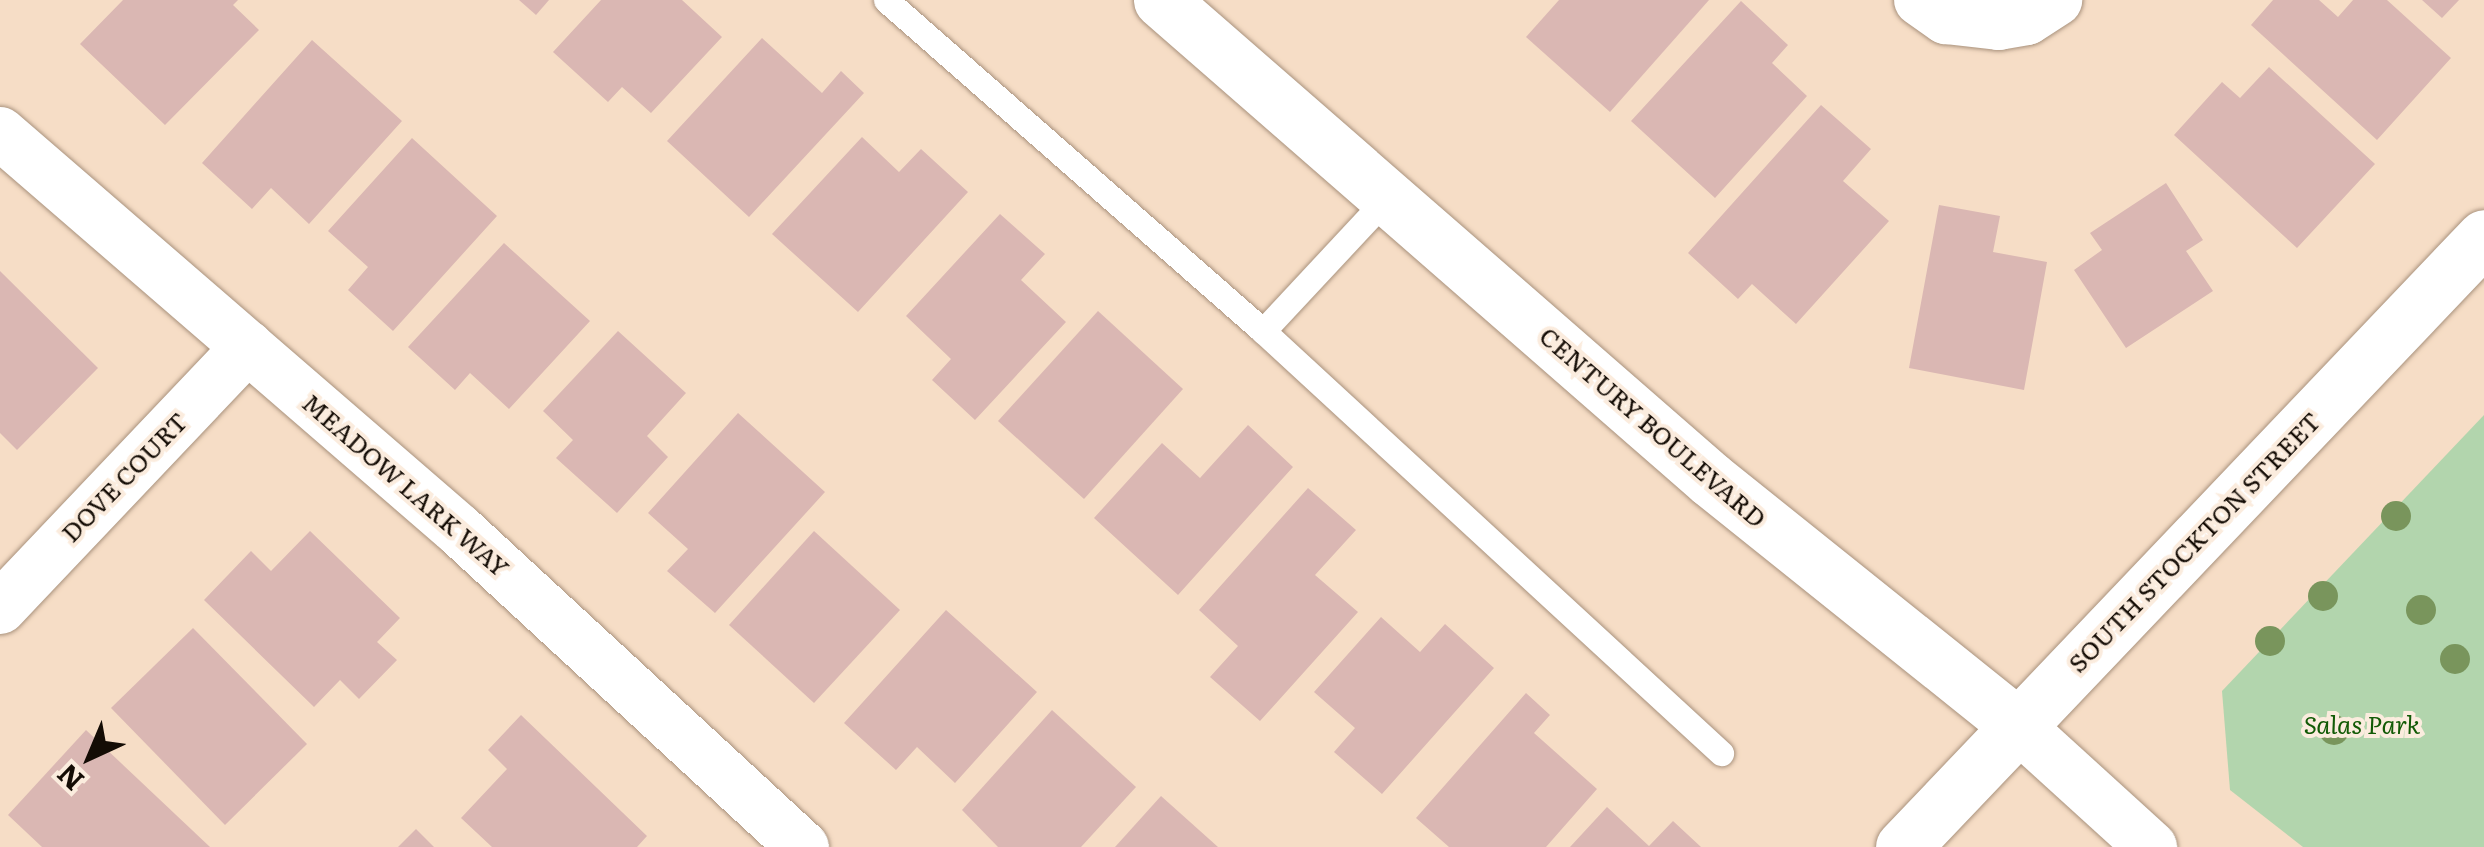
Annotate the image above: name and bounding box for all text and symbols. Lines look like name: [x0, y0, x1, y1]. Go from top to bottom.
street label: CENTURY BOULEVARD: [1534, 321, 1772, 533]
street label: MEADOW LARK WAY: [297, 387, 515, 583]
street label: DOVE COURT: [55, 406, 193, 548]
street label: SOUTH STOCKTON STREET: [2062, 406, 2326, 678]
north arrow: [40, 707, 140, 807]
park label: Salas Park: [2304, 709, 2420, 739]
text: N: [46, 755, 92, 802]

